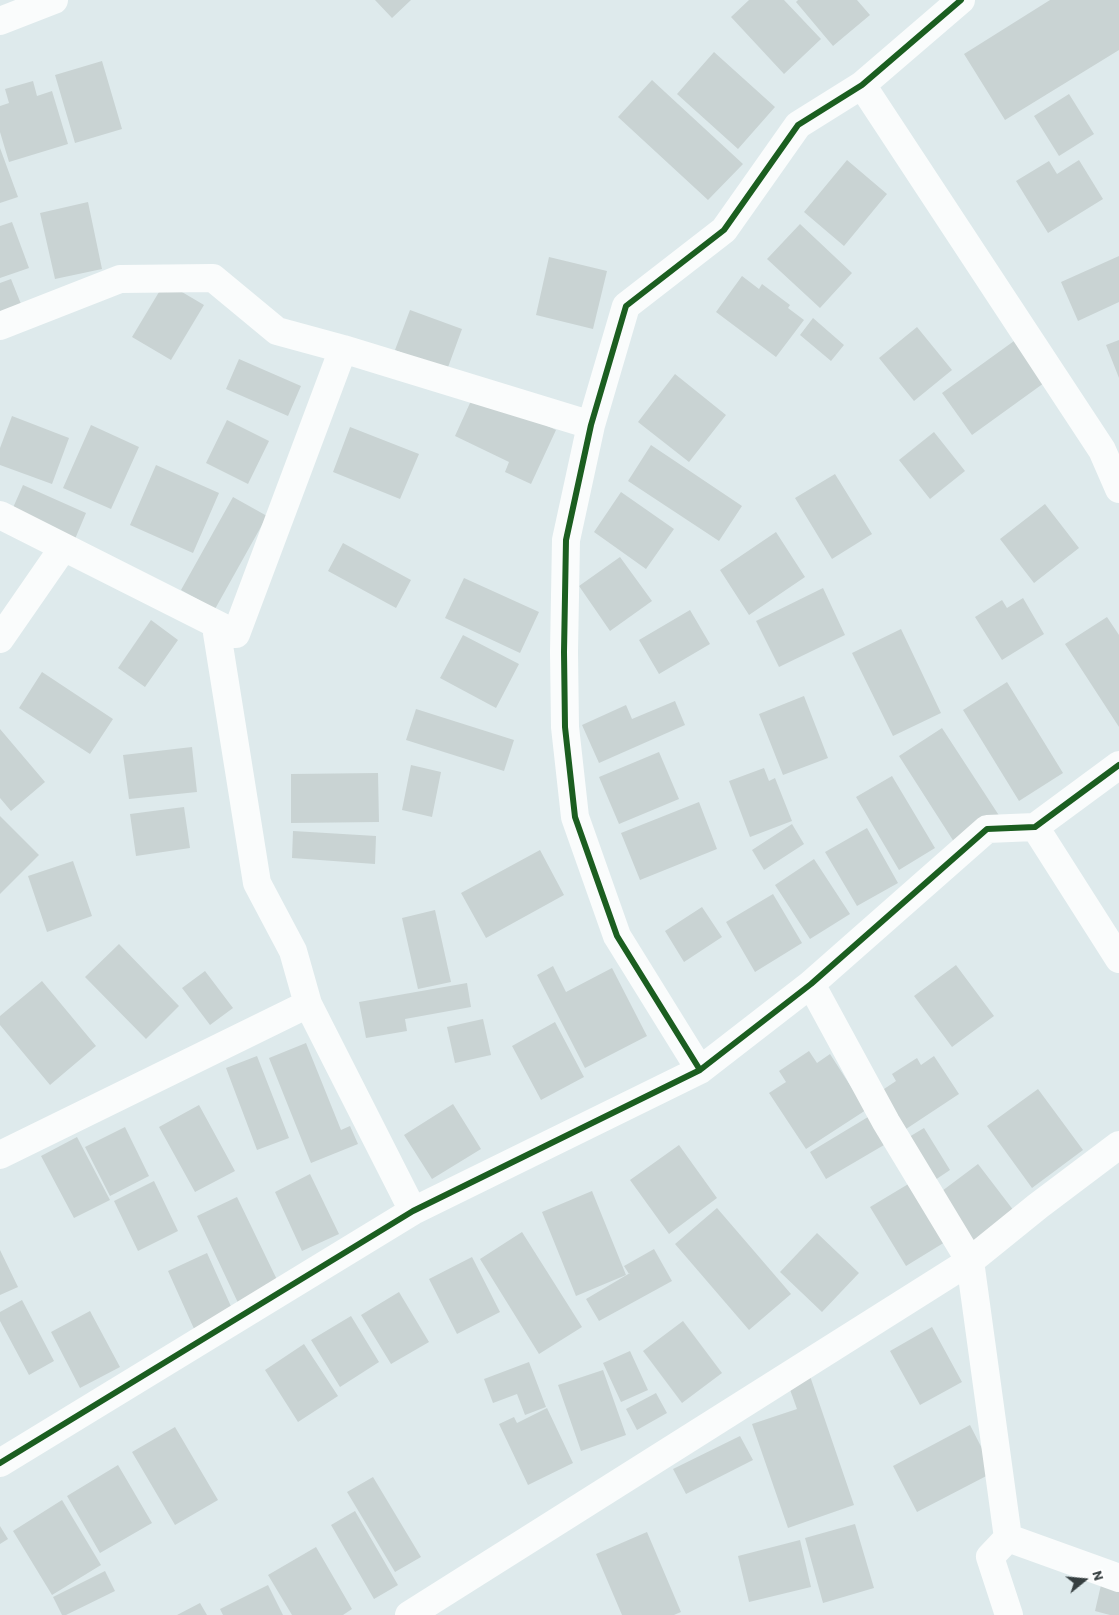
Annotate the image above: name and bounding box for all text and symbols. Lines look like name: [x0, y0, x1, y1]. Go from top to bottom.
north arrow: [1059, 1555, 1109, 1605]
text: N: [1089, 1569, 1108, 1582]

